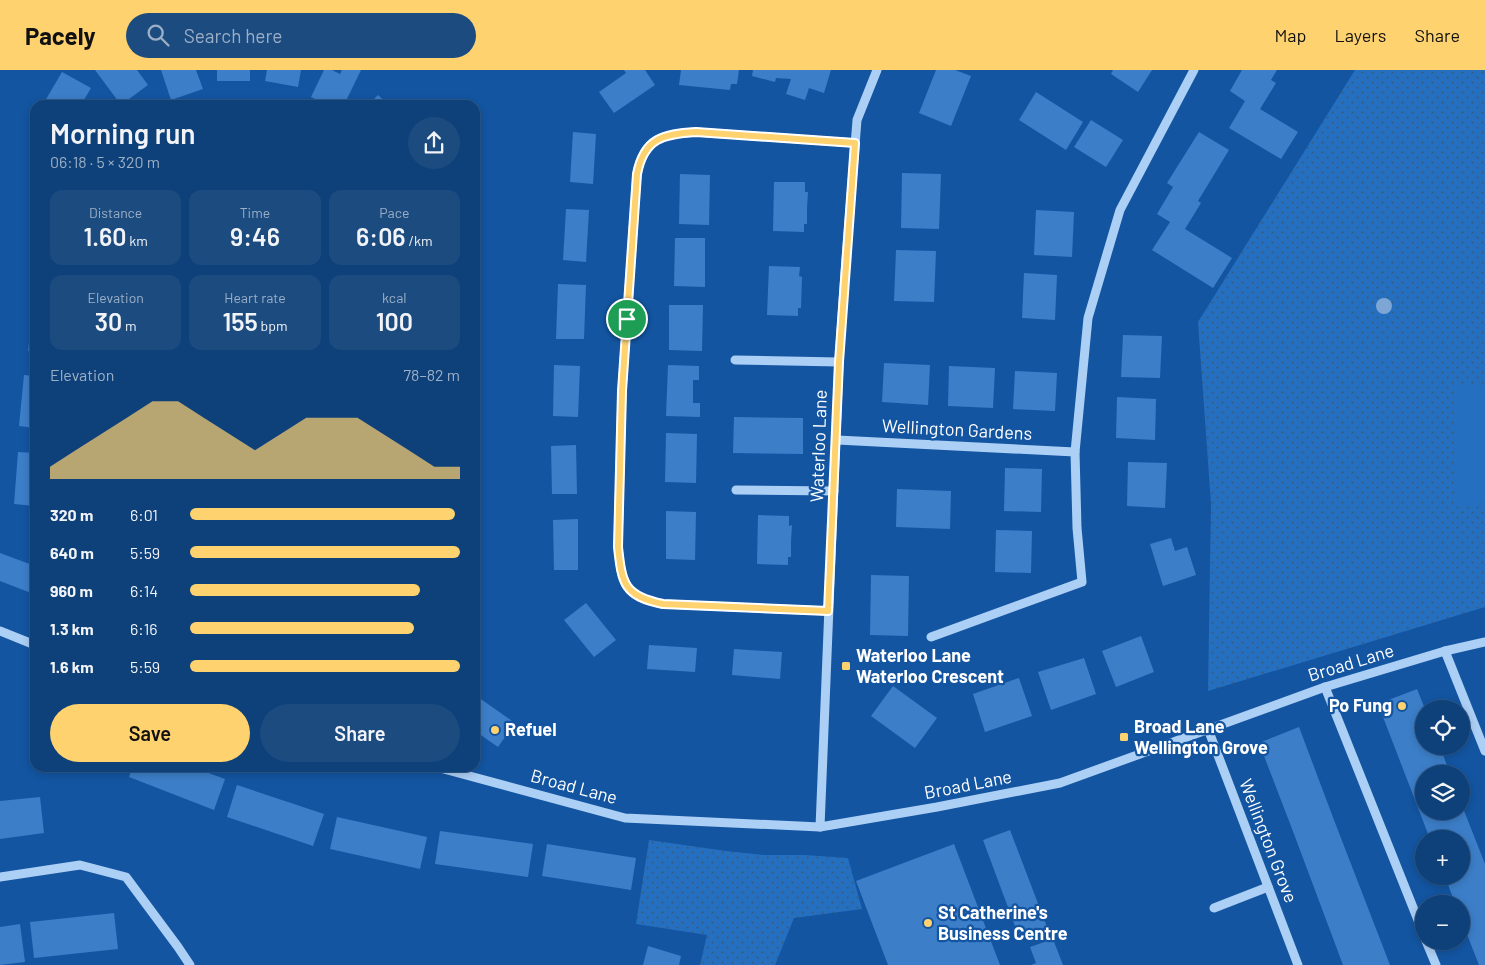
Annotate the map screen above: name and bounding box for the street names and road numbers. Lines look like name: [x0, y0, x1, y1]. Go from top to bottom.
street label: Waterloo Lane: [805, 389, 831, 503]
street label: Wellington Gardens: [881, 414, 1033, 444]
street label: Broad Lane: [1305, 639, 1396, 686]
street label: Broad Lane: [529, 764, 620, 808]
street label: Broad Lane: [922, 765, 1013, 803]
street label: Wellington Grove: [1235, 776, 1303, 906]

